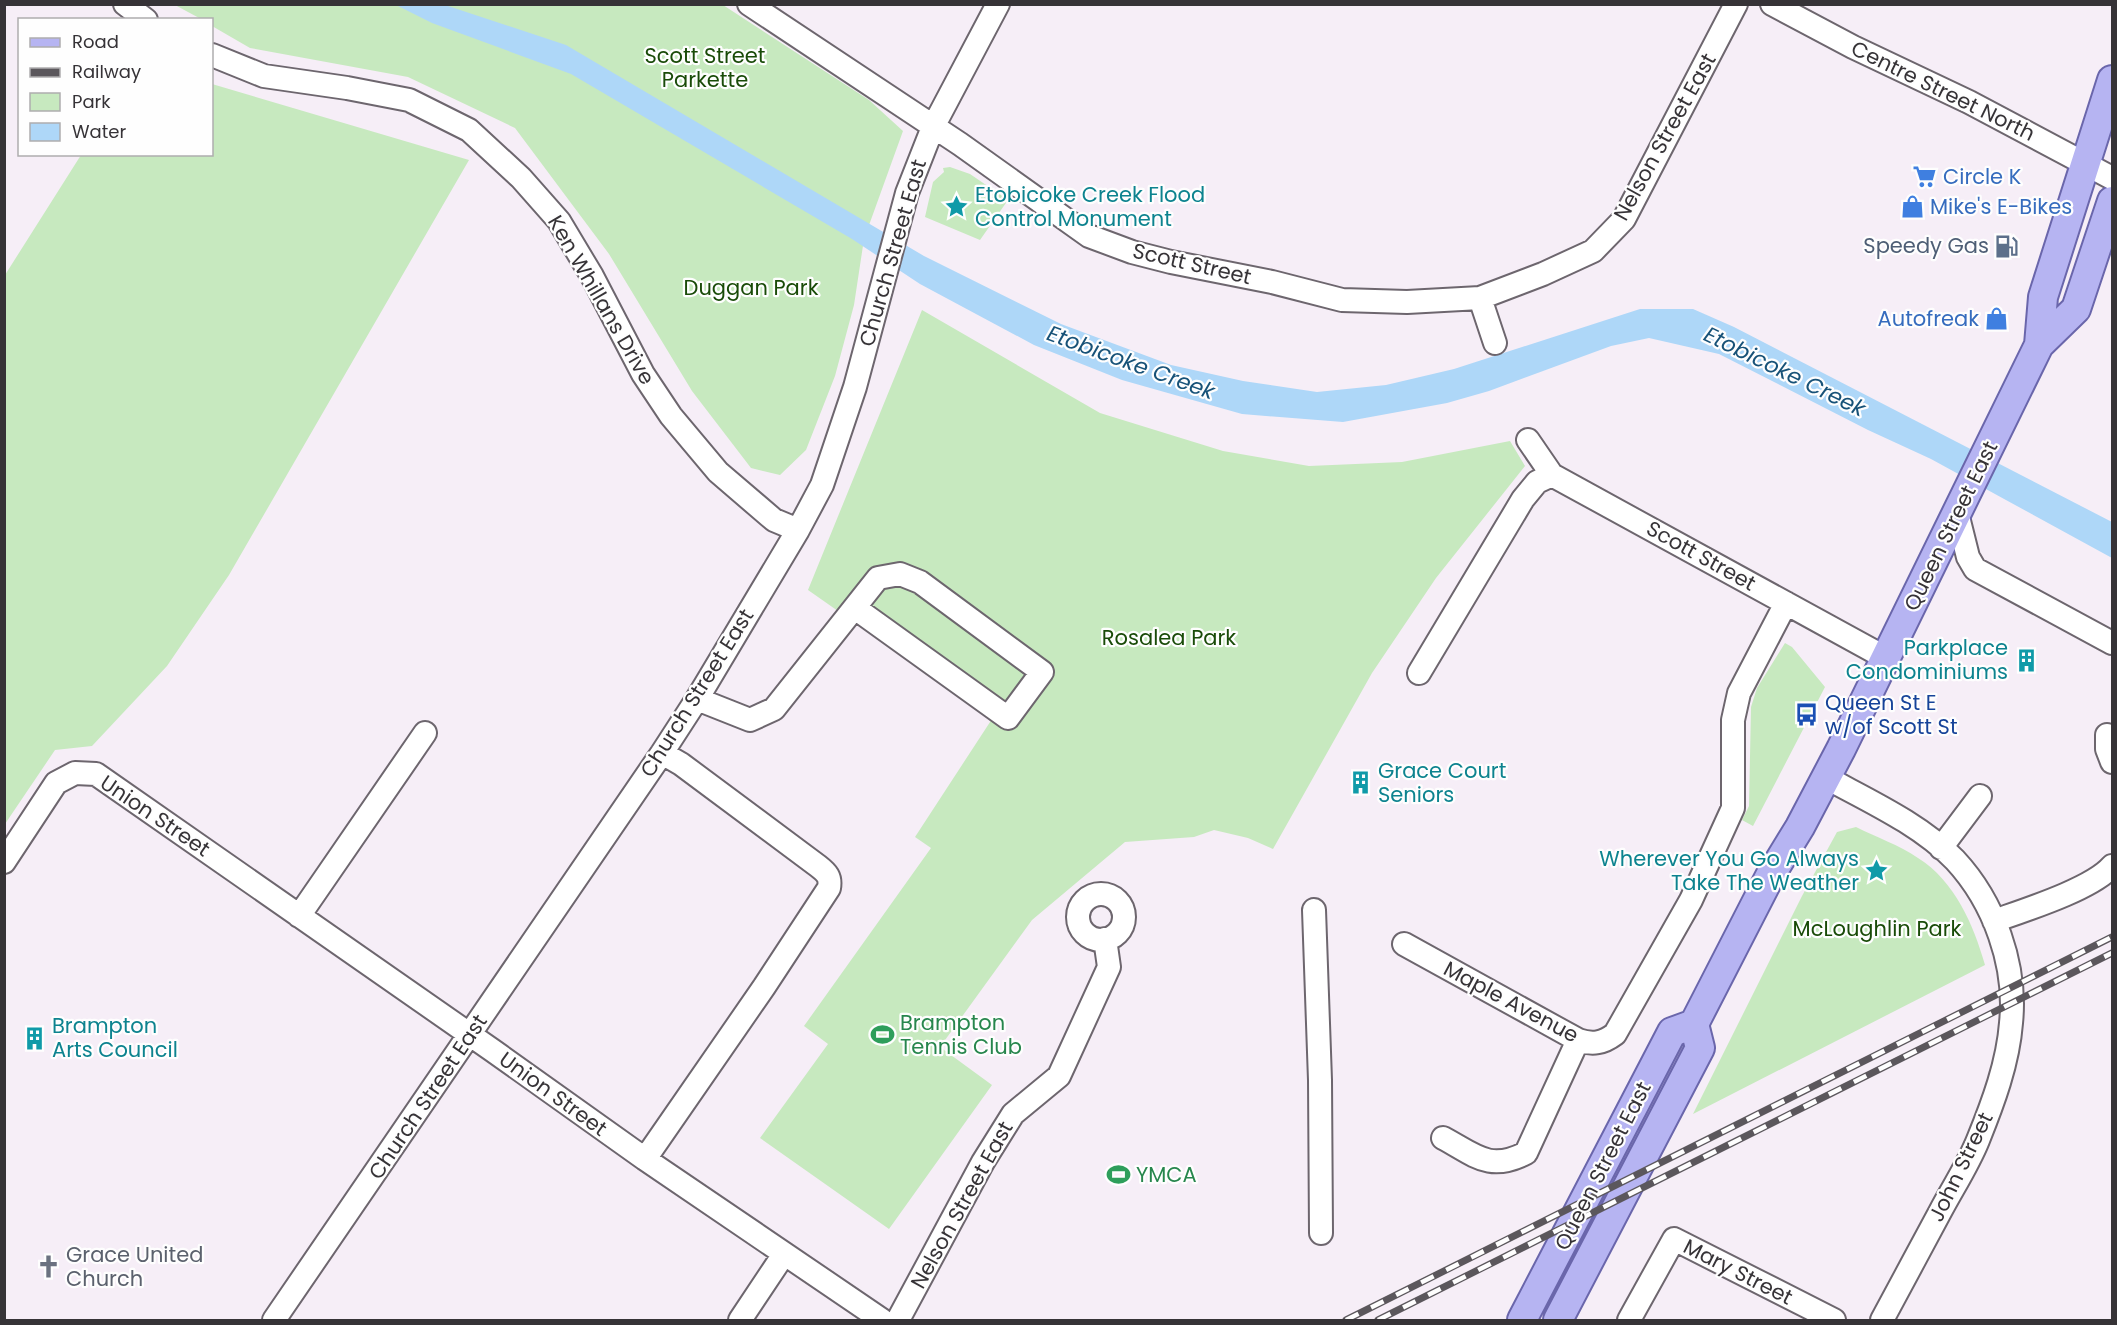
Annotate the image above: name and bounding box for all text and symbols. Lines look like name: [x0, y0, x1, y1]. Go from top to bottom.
legend: [18, 18, 213, 156]
text: Road: [72, 29, 119, 54]
street label: Centre Street North: [1847, 33, 2040, 148]
park label: Scott Street Parkette: [645, 41, 765, 94]
street label: Nelson Street East: [1607, 48, 1723, 226]
text: Railway: [72, 59, 141, 84]
text: Park: [72, 89, 111, 114]
text: Water: [72, 119, 126, 144]
street label: Church Street East: [852, 156, 933, 350]
place label: Circle K: [1943, 162, 2022, 191]
supermarket icon: Circle K: [1912, 164, 1938, 190]
place label: Etobicoke Creek Flood Control Monument: [975, 180, 1205, 233]
place label: Mike's E-Bikes: [1930, 192, 2072, 221]
place icon: Etobicoke Creek Flood Control Monument: [944, 194, 970, 220]
shop icon: Mike's E-Bikes: [1899, 194, 1925, 220]
street label: Ken Whillans Drive: [541, 210, 662, 390]
place label: Speedy Gas: [1863, 231, 1989, 260]
fuel station icon: Speedy Gas: [1994, 233, 2020, 259]
street label: Scott Street: [1130, 236, 1254, 291]
park label: Duggan Park: [684, 273, 819, 302]
place label: Autofreak: [1878, 304, 1979, 333]
shop icon: Autofreak: [1984, 306, 2010, 332]
water label: Etobicoke Creek: [1043, 318, 1221, 408]
water label: Etobicoke Creek: [1699, 319, 1872, 425]
street label: Queen Street East: [1897, 436, 2004, 616]
street label: Scott Street: [1641, 514, 1761, 598]
street label: Church Street East: [633, 603, 760, 782]
park label: Rosalea Park: [1102, 623, 1236, 652]
place label: Parkplace Condominiums: [1846, 633, 2008, 686]
building icon: Parkplace Condominiums: [2013, 647, 2039, 673]
place label: Queen St E w/of Scott St: [1825, 688, 1958, 741]
bus stop icon: Queen St E w/of Scott St: [1794, 702, 1820, 728]
place label: Grace Court Seniors: [1378, 756, 1506, 809]
street label: Union Street: [95, 768, 216, 863]
building icon: Grace Court Seniors: [1347, 770, 1373, 796]
place label: Wherever You Go Always Take The Weather: [1599, 844, 1859, 897]
place icon: Wherever You Go Always Take The Weather: [1864, 858, 1890, 884]
park label: McLoughlin Park: [1793, 914, 1962, 943]
street label: Maple Avenue: [1439, 954, 1584, 1049]
street label: Church Street East: [361, 1008, 494, 1185]
place label: Brampton Tennis Club: [900, 1008, 1022, 1061]
place label: Brampton Arts Council: [52, 1011, 178, 1064]
sports icon: Brampton Tennis Club: [869, 1022, 895, 1048]
building icon: Brampton Arts Council: [21, 1025, 47, 1051]
street label: Union Street: [493, 1045, 613, 1143]
street label: Queen Street East: [1547, 1076, 1658, 1255]
street label: John Street: [1922, 1107, 2000, 1226]
street label: Nelson Street East: [904, 1116, 1020, 1294]
place label: YMCA: [1136, 1160, 1197, 1189]
sports icon: YMCA: [1105, 1162, 1131, 1188]
street label: Mary Street: [1679, 1232, 1798, 1311]
place label: Grace United Church: [66, 1240, 203, 1293]
church icon: Grace United Church: [35, 1254, 61, 1280]

